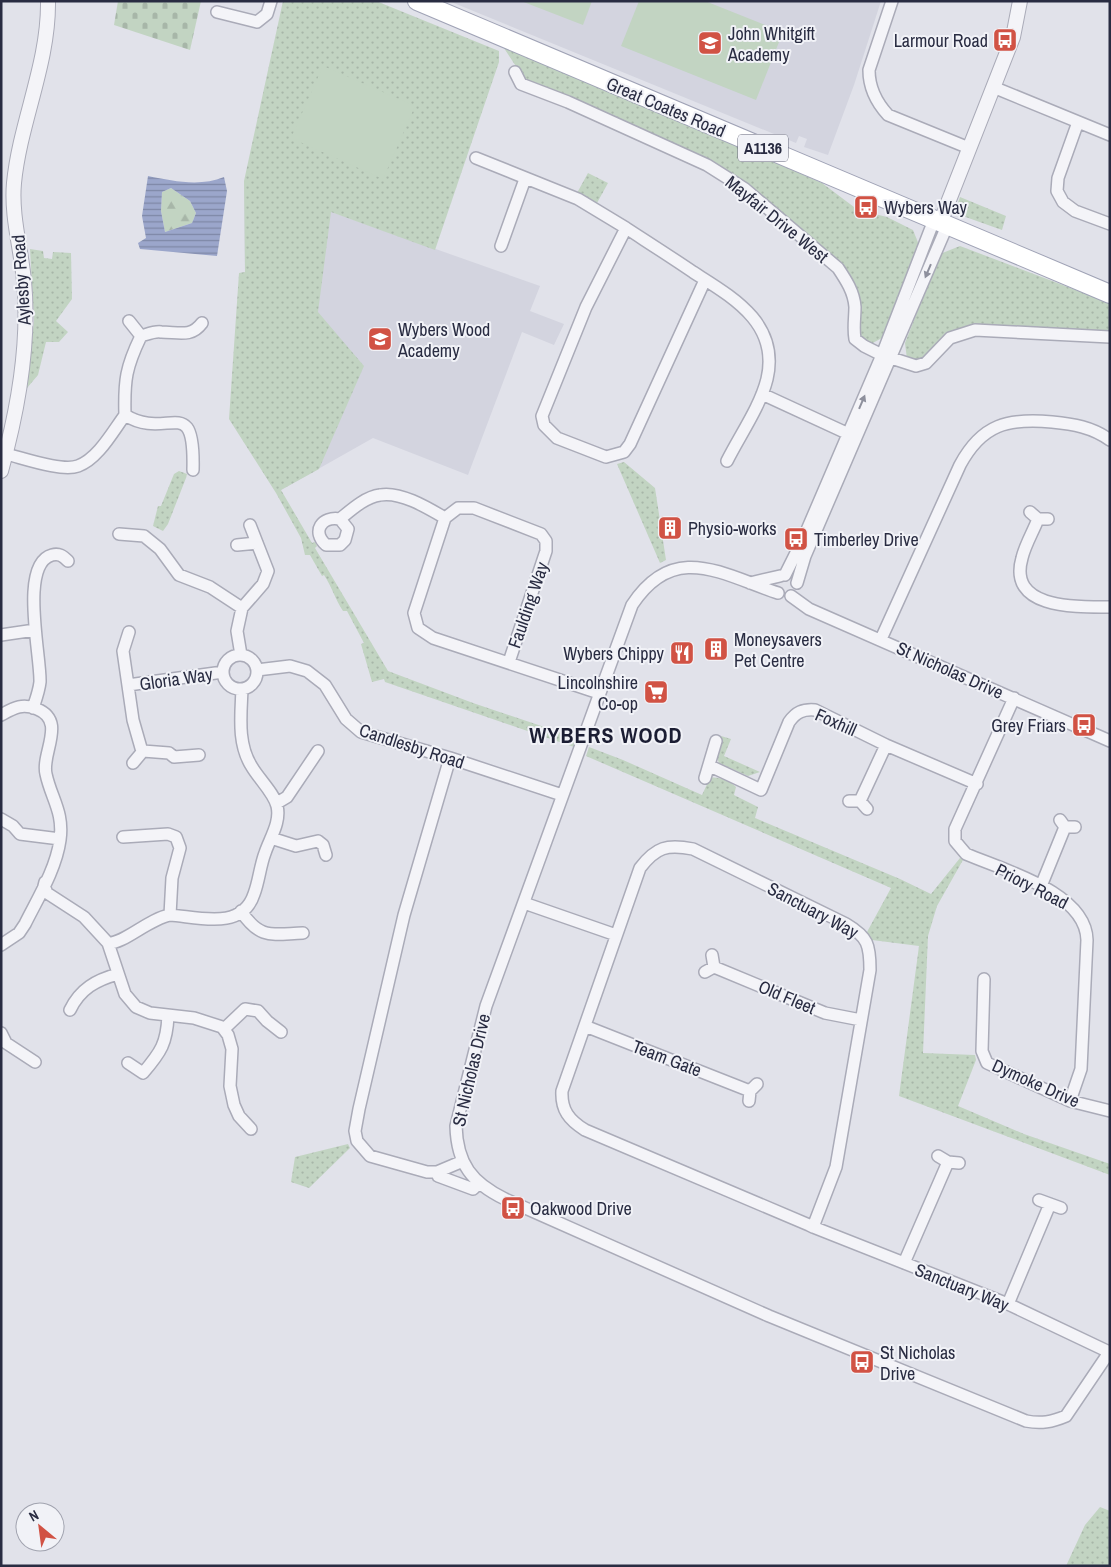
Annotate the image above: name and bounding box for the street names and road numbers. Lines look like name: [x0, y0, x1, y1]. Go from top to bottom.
street label: Great Coates Road: [603, 71, 729, 143]
road number: A1136: [738, 134, 788, 162]
street label: Mayfair Drive West: [720, 170, 834, 268]
street label: Aylesby Road: [5, 234, 37, 327]
street label: Faulding Way: [502, 558, 555, 652]
street label: St Nicholas Drive: [892, 635, 1008, 705]
street label: Gloria Way: [138, 661, 215, 696]
street label: Foxhill: [811, 702, 861, 742]
street label: Candlesby Road: [356, 717, 468, 775]
street label: Priory Road: [991, 857, 1073, 915]
street label: Sanctuary Way: [763, 876, 863, 945]
street label: Old Fleet: [755, 974, 819, 1020]
street label: St Nicholas Drive: [446, 1011, 496, 1129]
street label: Team Gate: [629, 1033, 705, 1083]
street label: Dymoke Drive: [988, 1053, 1084, 1113]
street label: Sanctuary Way: [911, 1257, 1013, 1317]

